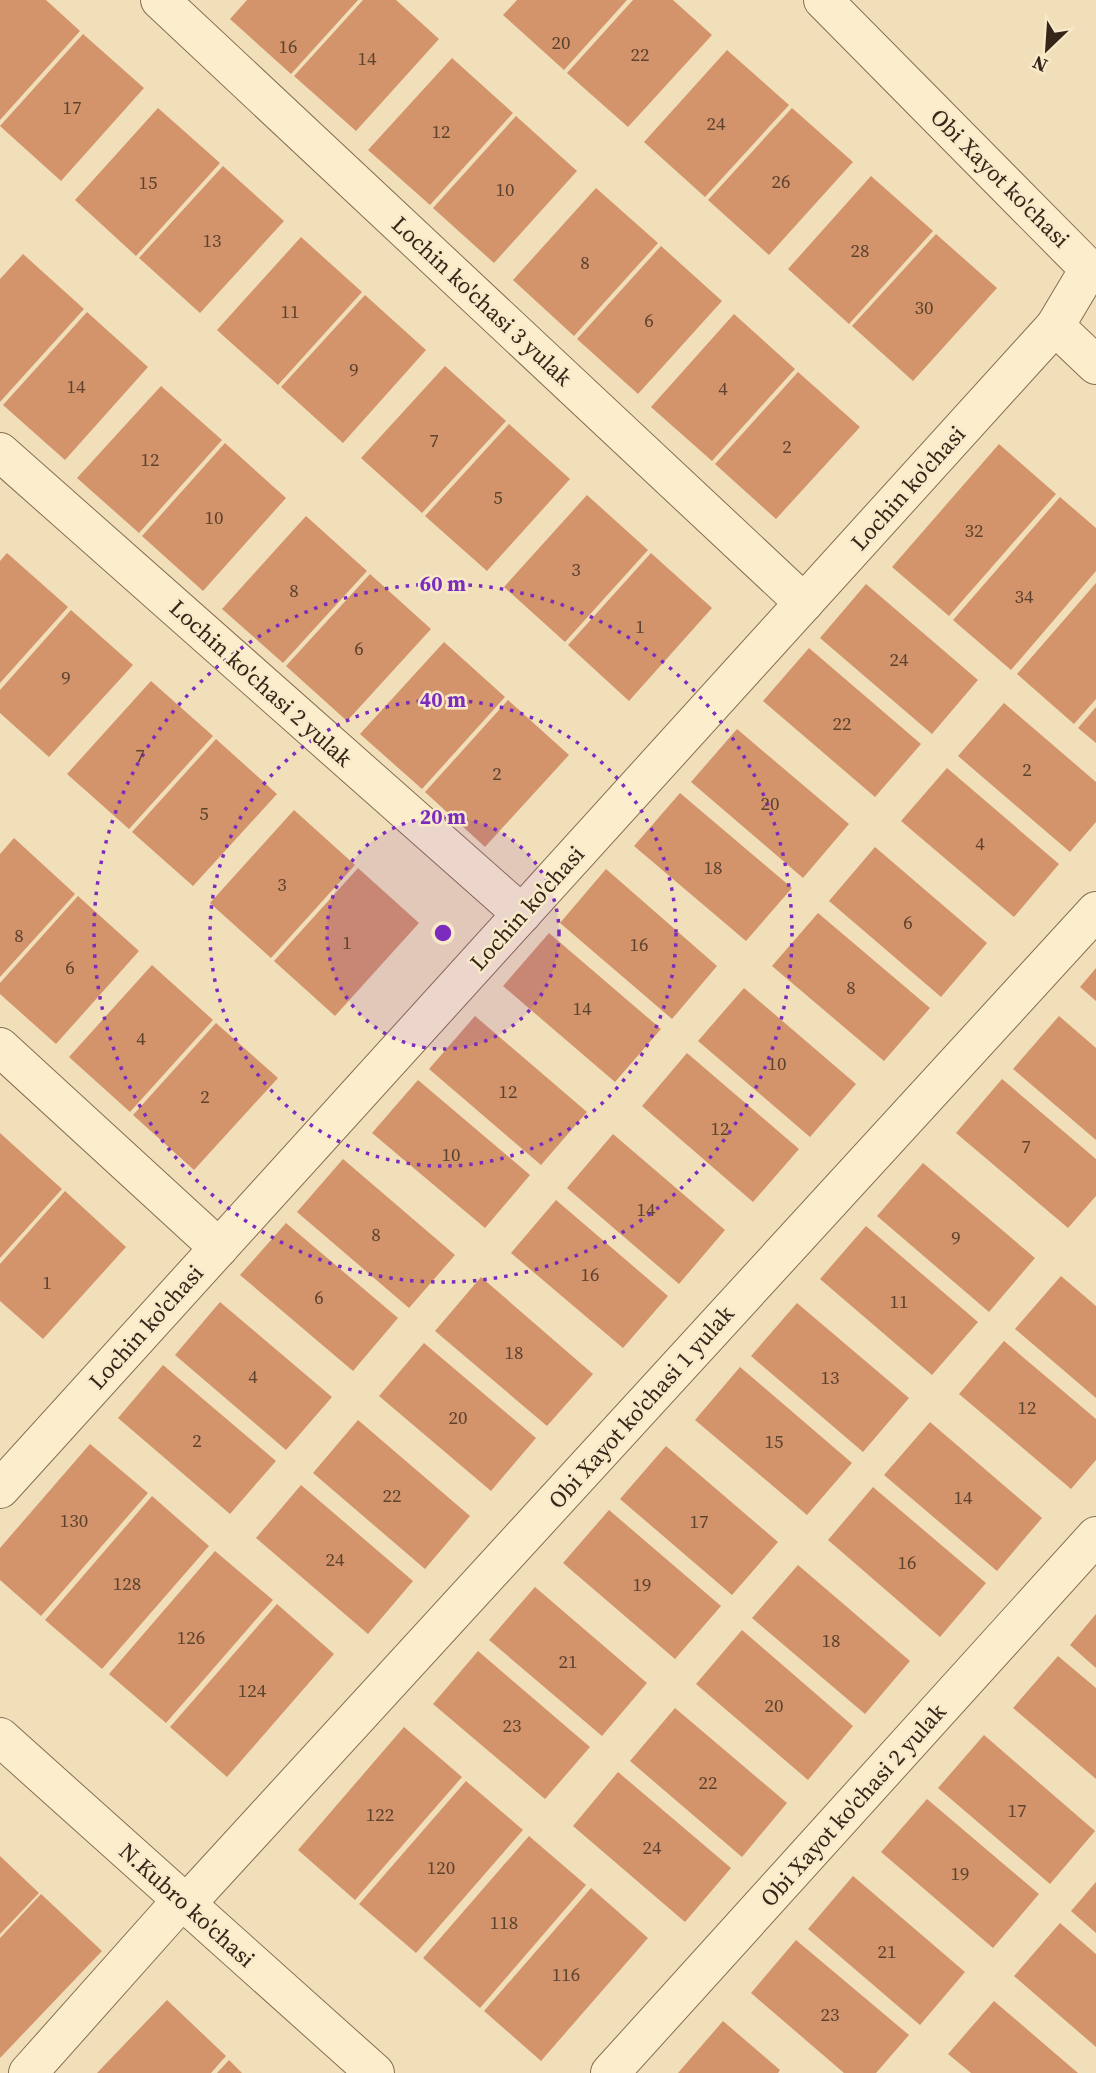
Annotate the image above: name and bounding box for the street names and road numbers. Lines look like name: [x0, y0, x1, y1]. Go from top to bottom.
street label: Obi Xayot ko'chasi: [923, 101, 1077, 255]
street label: Lochin ko'chasi 3 yulak: [385, 209, 580, 393]
street label: Lochin ko'chasi: [843, 419, 973, 557]
street label: Lochin ko'chasi 2 yulak: [163, 592, 360, 774]
street label: Lochin ko'chasi: [462, 839, 592, 977]
street label: Lochin ko'chasi: [81, 1258, 211, 1396]
street label: Obi Xayot ko'chasi 1 yulak: [541, 1298, 741, 1516]
street label: Obi Xayot ko'chasi 2 yulak: [753, 1696, 953, 1914]
street label: N.Kubro ko'chasi: [112, 1835, 262, 1975]

